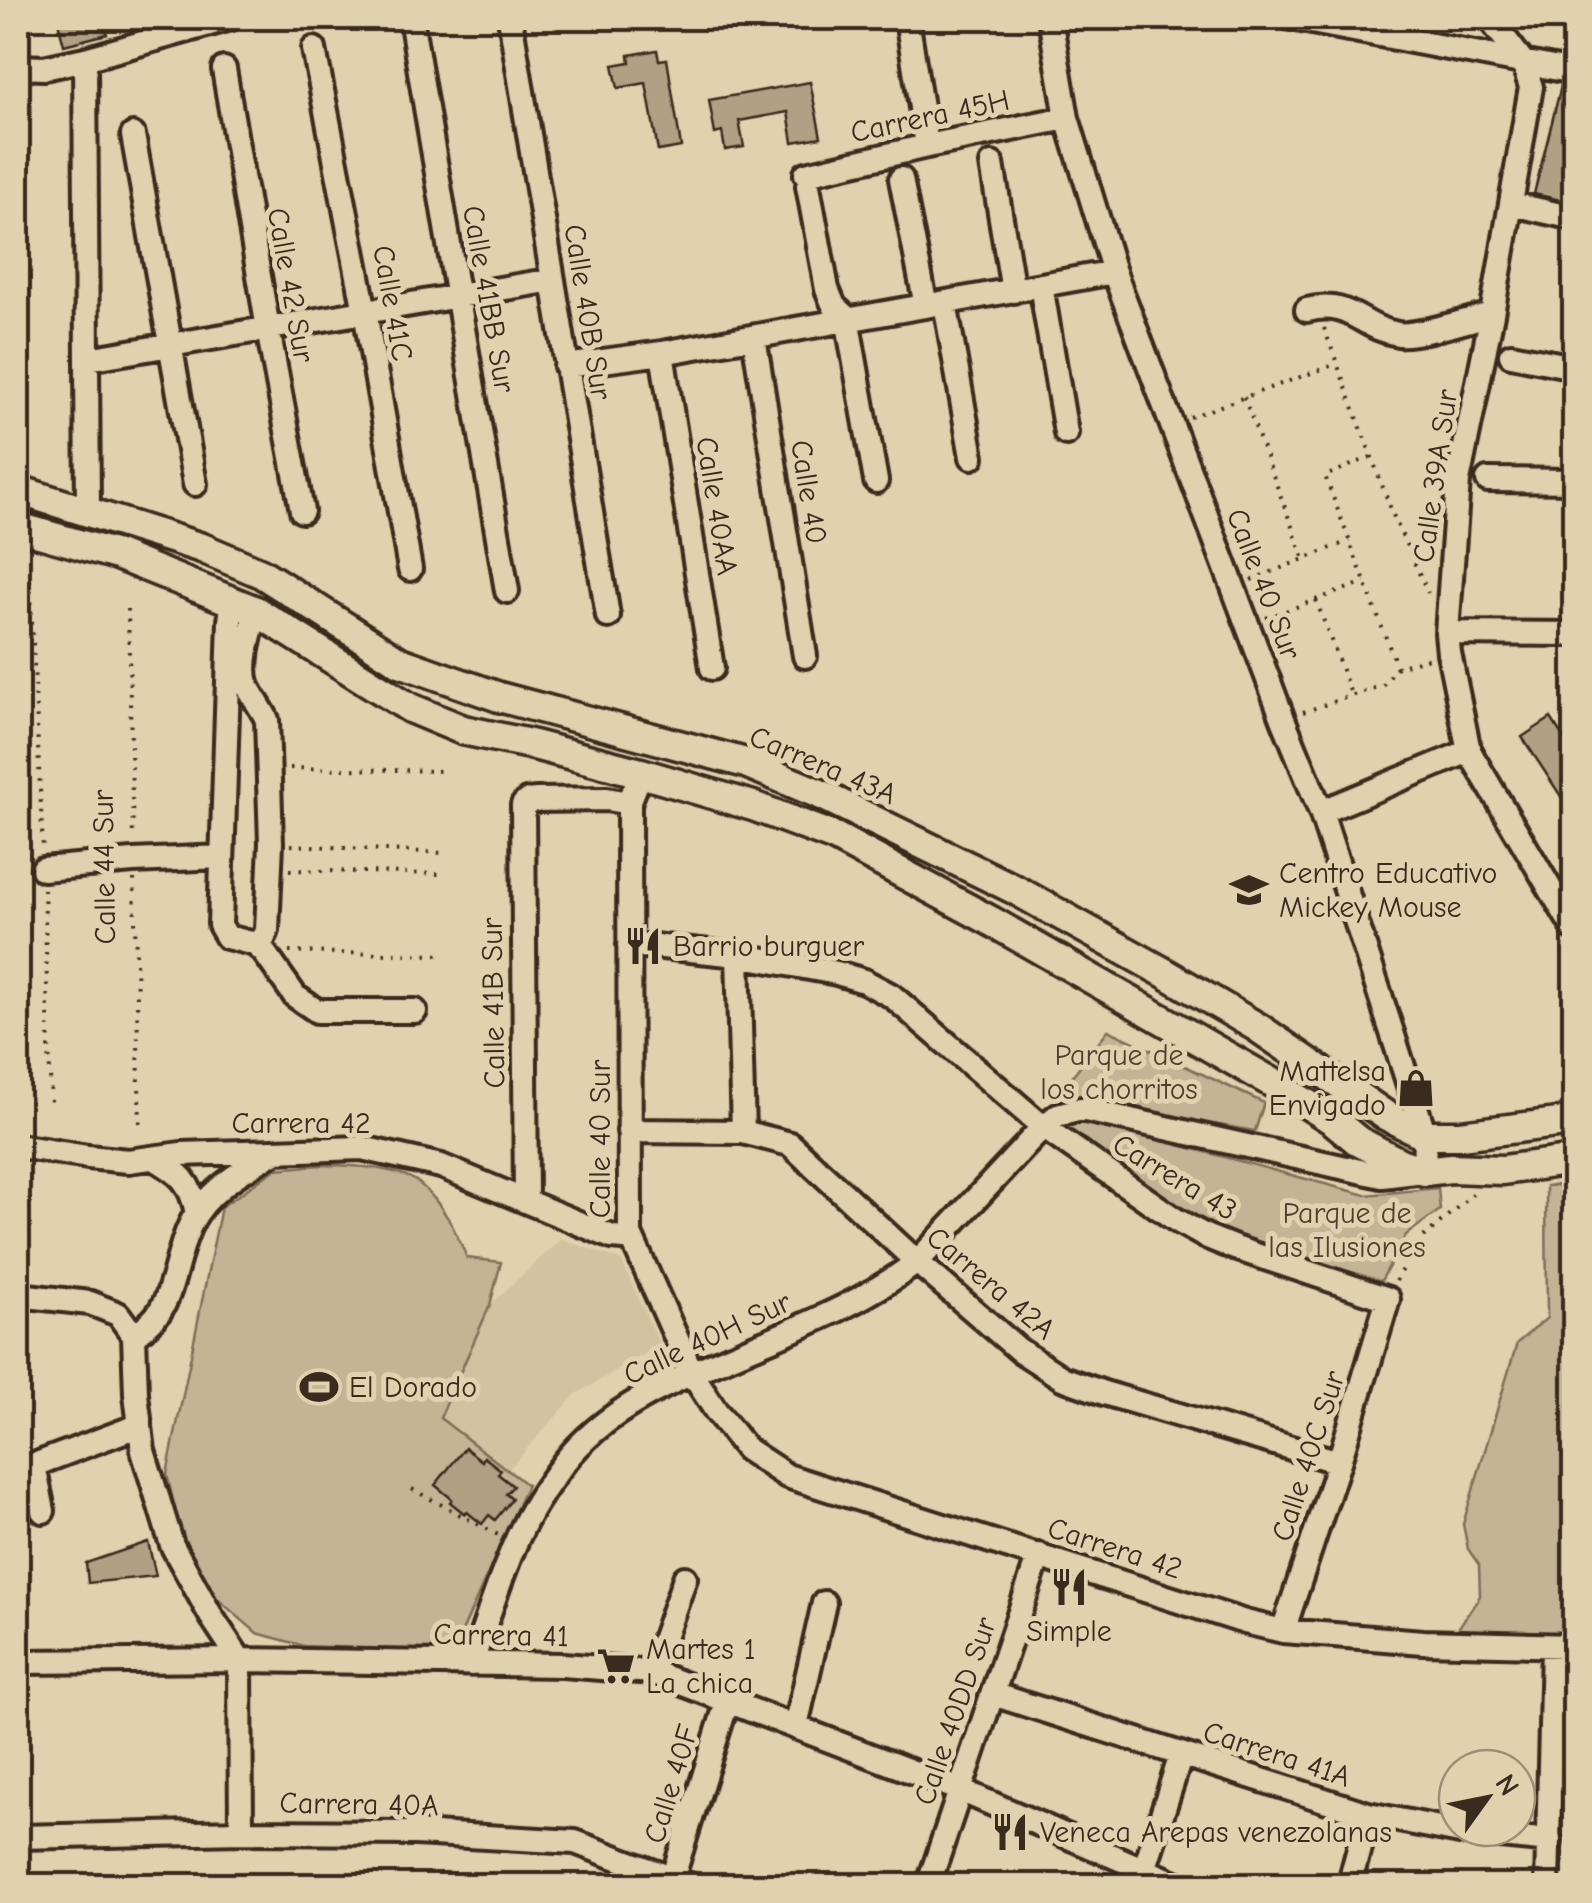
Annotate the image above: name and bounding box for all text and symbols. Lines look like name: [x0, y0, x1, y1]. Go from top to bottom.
street label: Carrera 45H: [847, 83, 1013, 150]
street label: Calle 41BB Sur: [455, 203, 522, 396]
street label: Calle 42 Sur: [260, 205, 321, 365]
street label: Calle 40B Sur: [556, 222, 619, 402]
street label: Calle 41C: [365, 242, 420, 364]
street label: Calle 39A Sur: [1406, 387, 1465, 565]
street label: Calle 40AA: [688, 434, 745, 578]
street label: Calle 40: [783, 438, 834, 547]
street label: Calle 40 Sur: [1219, 504, 1308, 665]
street label: Carrera 43A: [744, 719, 902, 812]
street label: Calle 44 Sur: [86, 789, 123, 945]
place label: Centro Educativo Mickey Mouse: [1279, 856, 1497, 925]
school or university icon: Centro Educativo Mickey Mouse: [1228, 869, 1270, 911]
street label: Calle 41B Sur: [475, 917, 512, 1089]
restaurant icon: Barrio burguer: [622, 925, 664, 967]
place label: Barrio burguer: [673, 929, 864, 964]
park label: Parque de los chorritos: [1040, 1038, 1198, 1107]
place label: Mattelsa Envigado: [1269, 1054, 1386, 1123]
street label: Calle 40 Sur: [583, 1060, 618, 1218]
shop icon: Mattelsa Envigado: [1395, 1067, 1437, 1109]
street label: Carrera 42: [231, 1106, 371, 1141]
street label: Carrera 43: [1106, 1127, 1243, 1228]
park label: Parque de las Ilusiones: [1268, 1196, 1426, 1265]
street label: Carrera 42A: [919, 1220, 1062, 1347]
street label: Calle 40H Sur: [618, 1284, 796, 1392]
sports icon: El Dorado: [298, 1366, 340, 1408]
street label: Calle 40C Sur: [1264, 1366, 1353, 1546]
place label: El Dorado: [349, 1370, 477, 1405]
street label: Carrera 42: [1043, 1510, 1186, 1587]
restaurant icon: Simple: [1048, 1566, 1090, 1608]
street label: Calle 40DD Sur: [907, 1613, 1004, 1810]
place label: Simple: [1026, 1614, 1112, 1649]
street label: Carrera 41: [433, 1617, 569, 1654]
place label: Martes 1 La chica: [646, 1632, 756, 1701]
supermarket icon: Martes 1 La chica: [595, 1645, 637, 1687]
street label: Carrera 41A: [1199, 1714, 1355, 1795]
street label: Calle 40F: [637, 1720, 706, 1848]
north arrow: [1437, 1748, 1537, 1848]
text: N: [1489, 1769, 1526, 1801]
street label: Carrera 40A: [279, 1786, 439, 1823]
restaurant icon: Veneca Arepas venezolanas: [989, 1811, 1031, 1853]
place label: Veneca Arepas venezolanas: [1040, 1815, 1392, 1850]

